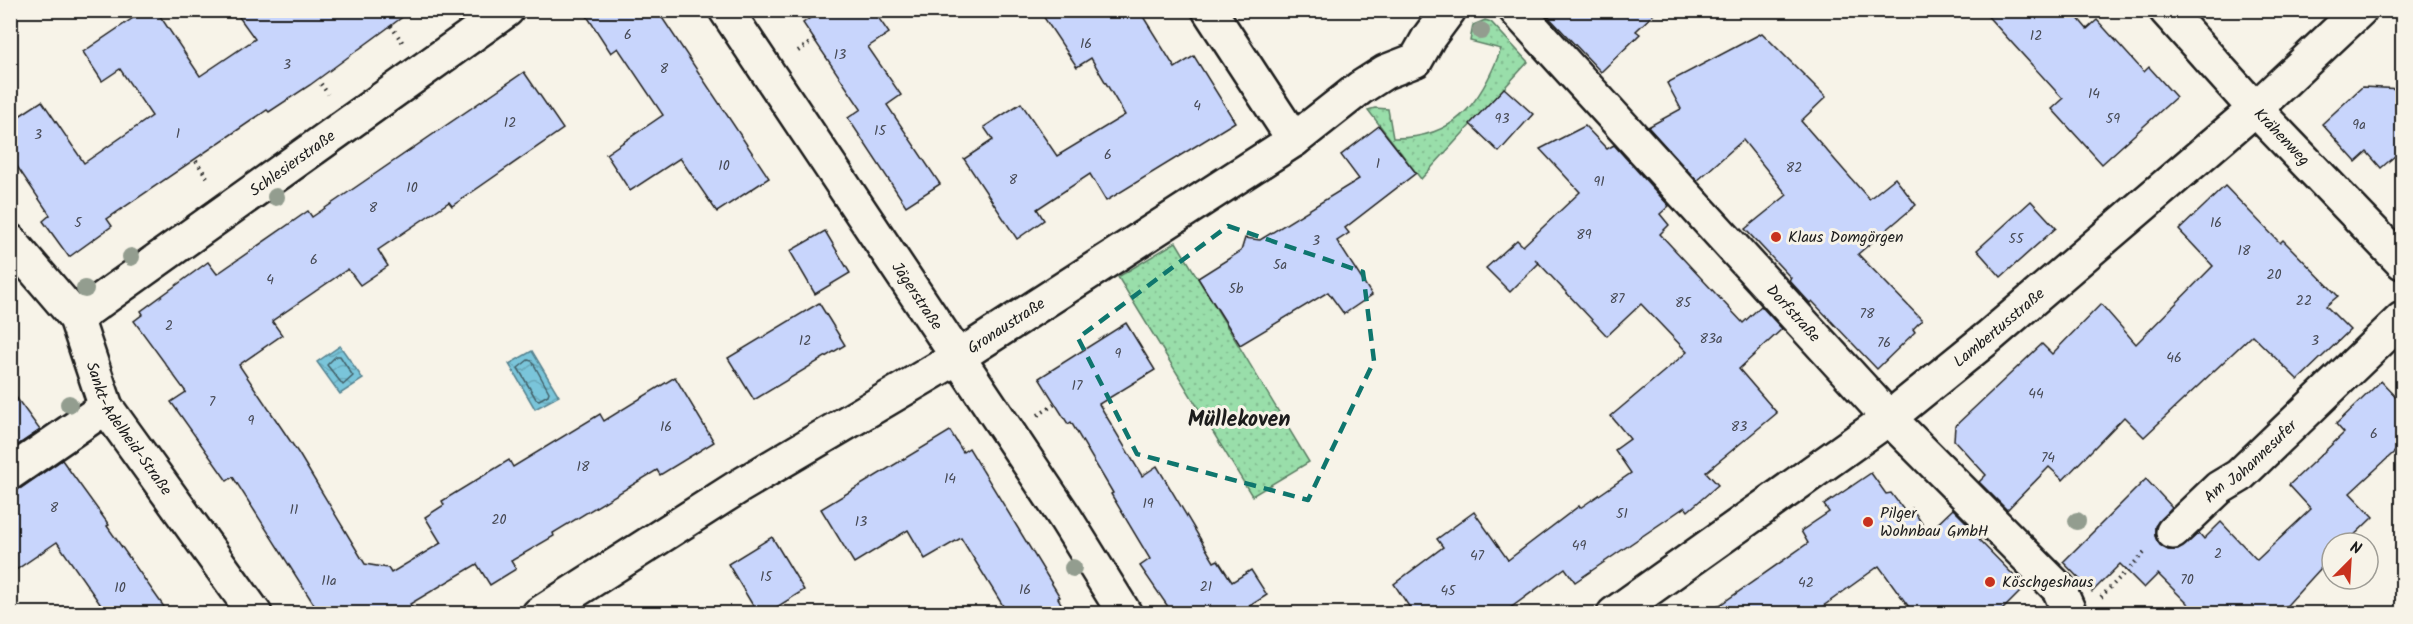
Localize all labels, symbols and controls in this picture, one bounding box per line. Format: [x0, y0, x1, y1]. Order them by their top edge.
house number: 6 [624, 24, 632, 46]
house number: 12 [2030, 25, 2042, 47]
house number: 16 [1080, 33, 1092, 55]
house number: 13 [834, 44, 846, 66]
house number: 3 [283, 54, 291, 76]
house number: 8 [660, 58, 669, 80]
house number: 14 [2088, 83, 2100, 105]
house number: 4 [1193, 95, 1201, 117]
street label: Krähenweg [2248, 102, 2316, 172]
house number: 93 [1495, 108, 1509, 130]
house number: 59 [2106, 108, 2120, 130]
house number: 12 [504, 112, 516, 134]
house number: 9a [2352, 114, 2366, 136]
house number: 15 [874, 120, 887, 142]
house number: 1 [176, 123, 180, 145]
house number: 3 [34, 124, 42, 146]
street label: Schlesierstraße [244, 124, 341, 203]
house number: 6 [1104, 144, 1112, 166]
house number: 1 [1376, 153, 1380, 175]
house number: 10 [718, 155, 730, 177]
house number: 82 [1786, 157, 1802, 179]
house number: 8 [1009, 169, 1018, 191]
house number: 91 [1593, 171, 1605, 193]
house number: 10 [406, 177, 418, 199]
house number: 8 [369, 197, 378, 219]
house number: 5 [74, 212, 83, 234]
house number: 16 [2210, 212, 2222, 234]
house number: 89 [1576, 224, 1592, 246]
place label: Klaus Domgörgen [1788, 225, 1904, 250]
house number: 55 [2008, 228, 2025, 250]
house number: 3 [1312, 230, 1320, 252]
marker: Klaus Domgörgen [1769, 230, 1783, 244]
house number: 18 [2238, 240, 2251, 262]
house number: 6 [310, 249, 318, 271]
house number: 5a [1273, 254, 1287, 276]
street label: Jägerstraße [885, 257, 949, 335]
house number: 20 [2266, 264, 2282, 286]
house number: 4 [266, 269, 274, 291]
house number: 5b [1229, 278, 1244, 300]
street label: Dorfstraße [1760, 279, 1827, 348]
street label: Lambertusstraße [1948, 282, 2050, 374]
house number: 87 [1610, 288, 1625, 310]
house number: 22 [2296, 290, 2312, 312]
street label: Gronaustraße [962, 291, 1050, 360]
house number: 85 [1675, 292, 1692, 314]
house number: 78 [1860, 303, 1875, 325]
house number: 2 [165, 315, 173, 337]
house number: 83a [1700, 328, 1723, 350]
house number: 12 [799, 330, 811, 352]
house number: 3 [2311, 330, 2319, 352]
house number: 76 [1877, 332, 1891, 354]
house number: 9 [1115, 343, 1122, 365]
house number: 46 [2166, 347, 2182, 369]
street label: Sankt-Adelheid-Straße [79, 358, 178, 501]
house number: 17 [1072, 375, 1083, 397]
house number: 44 [2028, 383, 2044, 405]
house number: 7 [209, 391, 216, 413]
district label: Müllekoven [1188, 403, 1290, 438]
house number: 9 [248, 410, 255, 432]
street label: Am Johannesufer [2198, 413, 2304, 509]
house number: 16 [660, 416, 672, 438]
house number: 83 [1731, 416, 1747, 438]
house number: 6 [2370, 423, 2378, 445]
house number: 74 [2041, 447, 2055, 469]
house number: 18 [577, 456, 590, 478]
house number: 14 [944, 468, 956, 490]
house number: 19 [1142, 493, 1154, 515]
house number: 8 [50, 497, 59, 519]
house number: 11 [290, 499, 298, 521]
place label: Pilger Wohnbau GmbH [1880, 501, 1989, 544]
house number: 51 [1616, 503, 1628, 525]
house number: 20 [491, 509, 507, 531]
house number: 13 [855, 511, 867, 533]
marker: Pilger Wohnbau GmbH [1861, 515, 1875, 529]
north arrow [2320, 531, 2380, 591]
house number: 49 [1572, 535, 1586, 557]
text: N [2346, 535, 2365, 562]
house number: 2 [2214, 543, 2222, 565]
house number: 47 [1470, 545, 1485, 567]
house number: 15 [760, 566, 773, 588]
house number: 70 [2180, 569, 2194, 591]
house number: 11a [321, 570, 337, 592]
place label: Köschgeshaus [2002, 570, 2094, 595]
house number: 42 [1798, 572, 1814, 594]
marker: Köschgeshaus [1983, 575, 1997, 589]
house number: 21 [1200, 576, 1212, 598]
house number: 10 [114, 577, 126, 599]
house number: 16 [1019, 579, 1031, 601]
house number: 45 [1440, 580, 1457, 602]

